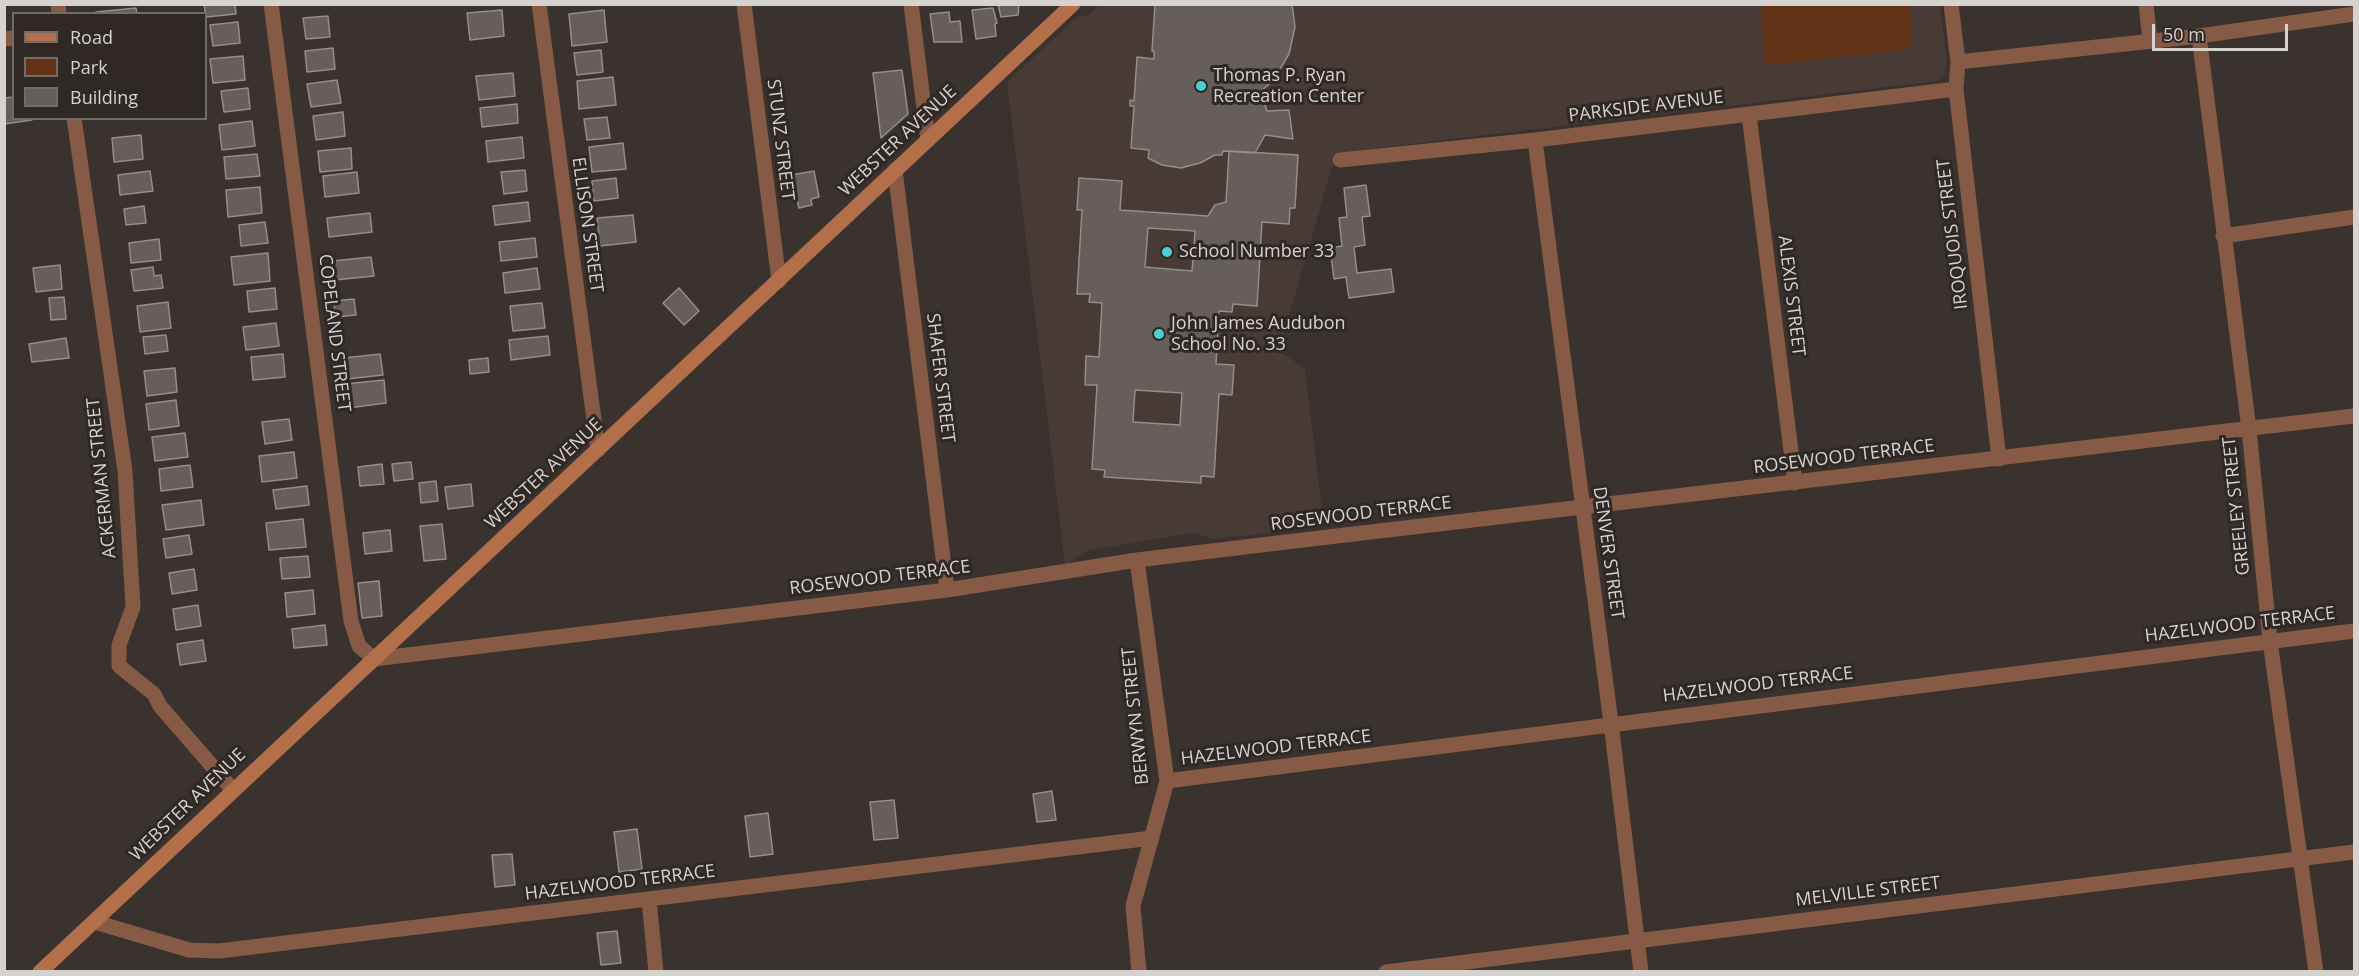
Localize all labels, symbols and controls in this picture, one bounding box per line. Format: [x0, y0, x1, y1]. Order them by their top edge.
legend [12, 12, 207, 120]
scale bar [2155, 12, 2292, 50]
text: 50 m [2163, 22, 2205, 46]
text: Road [70, 25, 113, 49]
text: Park [70, 55, 108, 79]
place label: Thomas P. Ryan Recreation Center [1213, 65, 1364, 107]
street label: STUNZ STREET [762, 78, 798, 202]
marker: Thomas P. Ryan Recreation Center [1194, 79, 1208, 93]
street label: WEBSTER AVENUE [835, 81, 961, 201]
text: Building [70, 85, 138, 109]
street label: PARKSIDE AVENUE [1567, 87, 1725, 127]
street label: ELLISON STREET [567, 156, 607, 294]
street label: IROQUOIS STREET [1933, 157, 1973, 311]
street label: ALEXIS STREET [1773, 234, 1809, 358]
place label: School Number 33 [1179, 241, 1334, 263]
marker: School Number 33 [1160, 245, 1174, 259]
street label: COPELAND STREET [314, 253, 354, 413]
street label: SHAFER STREET [921, 312, 959, 444]
place label: John James Audubon School No. 33 [1171, 313, 1346, 356]
marker: John James Audubon School No. 33 [1152, 327, 1166, 341]
street label: ACKERMAN STREET [83, 397, 121, 559]
street label: WEBSTER AVENUE [481, 414, 607, 534]
street label: ROSEWOOD TERRACE [1752, 435, 1936, 479]
street label: GREELEY STREET [2219, 436, 2255, 576]
street label: DENVER STREET [1588, 485, 1628, 621]
street label: ROSEWOOD TERRACE [1269, 492, 1453, 536]
street label: ROSEWOOD TERRACE [788, 556, 972, 600]
street label: HAZELWOOD TERRACE [2144, 603, 2336, 647]
street label: BERWYN STREET [1118, 646, 1154, 786]
street label: HAZELWOOD TERRACE [1662, 663, 1854, 707]
street label: HAZELWOOD TERRACE [1180, 726, 1372, 770]
street label: WEBSTER AVENUE [126, 744, 250, 866]
street label: HAZELWOOD TERRACE [524, 861, 716, 905]
street label: MELVILLE STREET [1794, 872, 1942, 912]

